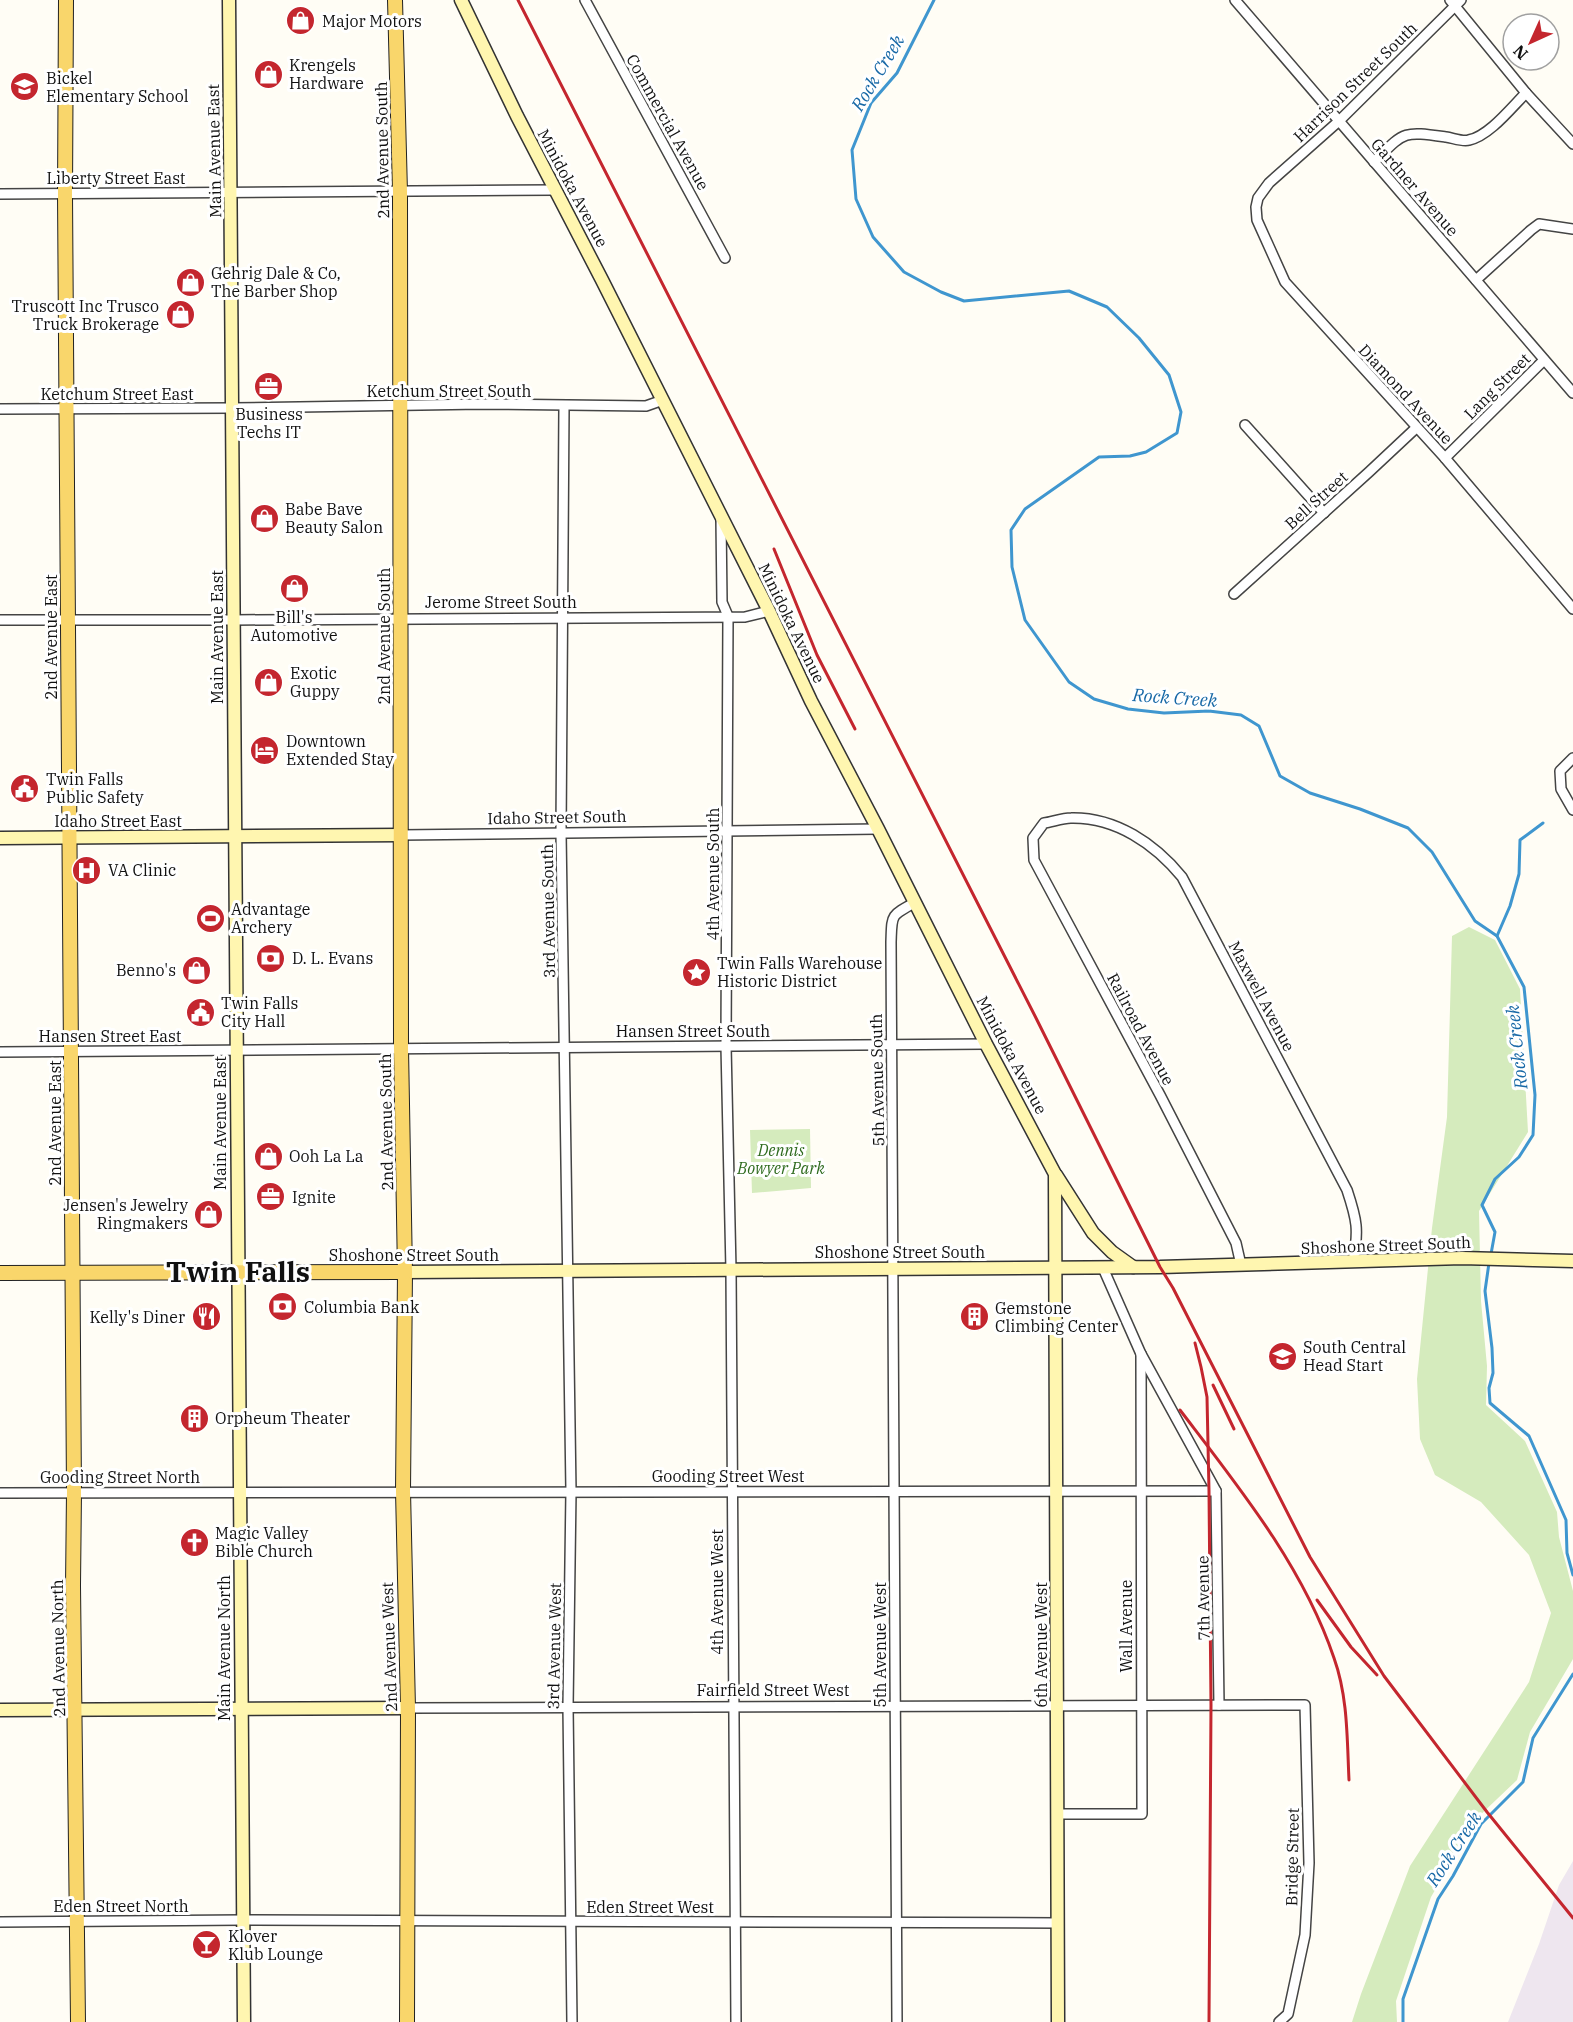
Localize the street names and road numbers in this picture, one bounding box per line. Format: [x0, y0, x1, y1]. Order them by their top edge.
street label: Harrison Street South [1289, 18, 1421, 146]
street label: Commercial Avenue [622, 51, 714, 193]
street label: 2nd Avenue South [371, 81, 393, 219]
street label: Main Avenue East [203, 84, 225, 218]
street label: Minidoka Avenue [533, 125, 613, 251]
street label: Gardner Avenue [1367, 134, 1463, 240]
street label: Liberty Street East [47, 168, 186, 188]
street label: Diamond Avenue [1355, 340, 1457, 448]
street label: Lang Street [1460, 348, 1535, 423]
street label: Ketchum Street South [367, 381, 531, 401]
street label: Ketchum Street East [40, 384, 194, 404]
street label: Bell Street [1280, 466, 1352, 533]
street label: Minidoka Avenue [754, 560, 830, 686]
street label: 2nd Avenue South [374, 567, 394, 705]
street label: Main Avenue East [207, 570, 227, 704]
street label: 2nd Avenue East [41, 574, 61, 700]
street label: Jerome Street South [425, 592, 577, 612]
street label: Idaho Street South [487, 806, 627, 828]
street label: 4th Avenue South [703, 808, 723, 940]
street label: Idaho Street East [54, 811, 182, 831]
street label: 3rd Avenue South [537, 844, 559, 978]
street label: Maxwell Avenue [1225, 937, 1299, 1055]
street label: Railroad Avenue [1103, 970, 1179, 1088]
street label: Minidoka Avenue [972, 992, 1052, 1118]
street label: 5th Avenue South [866, 1013, 888, 1147]
street label: Hansen Street South [616, 1021, 770, 1041]
street label: Hansen Street East [39, 1026, 182, 1046]
street label: 2nd Avenue South [375, 1053, 397, 1191]
street label: Main Avenue East [210, 1056, 230, 1190]
street label: 2nd Avenue East [45, 1060, 65, 1186]
street label: Shoshone Street South [1301, 1232, 1471, 1258]
street label: Shoshone Street South [815, 1242, 985, 1262]
street label: Shoshone Street South [329, 1245, 499, 1265]
street label: Gooding Street West [652, 1466, 805, 1486]
street label: Gooding Street North [40, 1467, 200, 1487]
street label: 4th Avenue West [707, 1529, 727, 1655]
street label: 7th Avenue [1192, 1555, 1214, 1641]
street label: Main Avenue North [214, 1575, 234, 1721]
street label: 2nd Avenue North [47, 1579, 69, 1717]
street label: Wall Avenue [1116, 1580, 1136, 1672]
street label: 2nd Avenue West [377, 1581, 401, 1712]
street label: 3rd Avenue West [543, 1582, 565, 1710]
street label: 5th Avenue West [870, 1582, 890, 1708]
street label: 6th Avenue West [1031, 1582, 1051, 1708]
street label: Fairfield Street West [697, 1680, 850, 1700]
street label: Bridge Street [1281, 1807, 1303, 1906]
street label: Eden Street North [53, 1896, 189, 1916]
street label: Eden Street West [586, 1897, 714, 1917]

